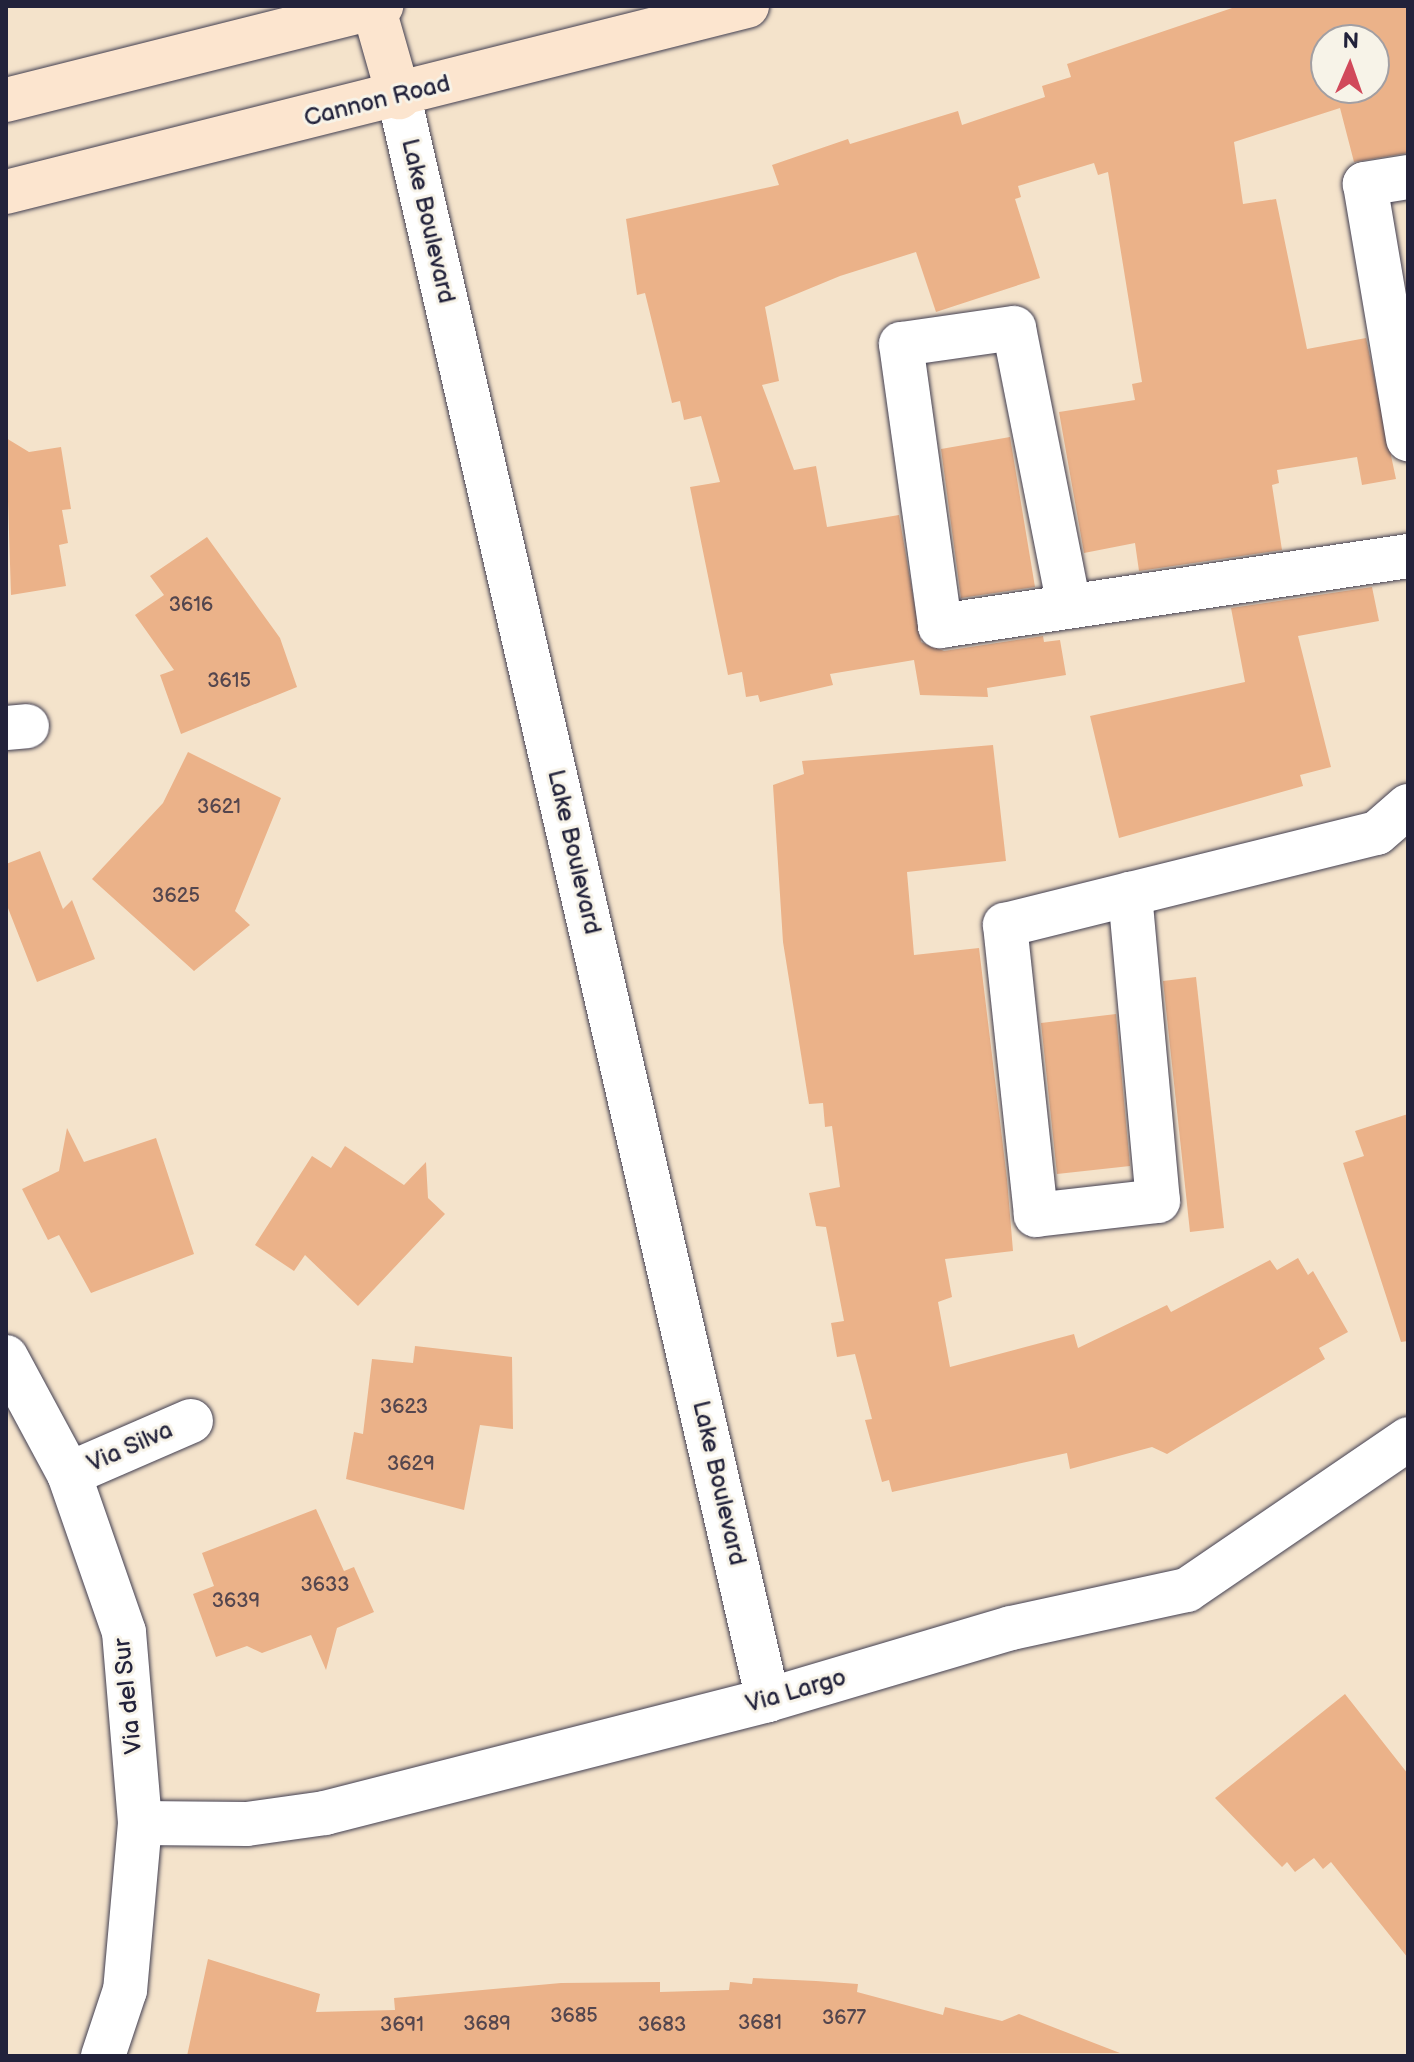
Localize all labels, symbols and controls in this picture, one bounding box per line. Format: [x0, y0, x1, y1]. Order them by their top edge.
north arrow [1310, 24, 1390, 104]
text: N [1342, 28, 1360, 55]
street label: Cannon Road [301, 69, 453, 133]
street label: Lake Boulevard [395, 136, 461, 306]
house number: 3616 [169, 593, 213, 617]
house number: 3615 [207, 669, 251, 693]
street label: Lake Boulevard [541, 767, 607, 937]
house number: 3621 [197, 795, 241, 819]
house number: 3625 [152, 884, 200, 908]
house number: 3623 [380, 1395, 428, 1419]
street label: Lake Boulevard [686, 1398, 752, 1568]
street label: Via Silva [83, 1415, 177, 1479]
house number: 3629 [387, 1452, 435, 1476]
house number: 3633 [300, 1573, 350, 1597]
house number: 3639 [212, 1589, 260, 1613]
street label: Via del Sur [108, 1636, 148, 1756]
street label: Via Largo [743, 1663, 849, 1719]
house number: 3685 [550, 2004, 598, 2028]
house number: 3677 [822, 2006, 866, 2030]
house number: 3681 [738, 2011, 782, 2035]
house number: 3689 [463, 2012, 511, 2036]
house number: 3691 [380, 2013, 424, 2037]
house number: 3683 [638, 2013, 686, 2037]

